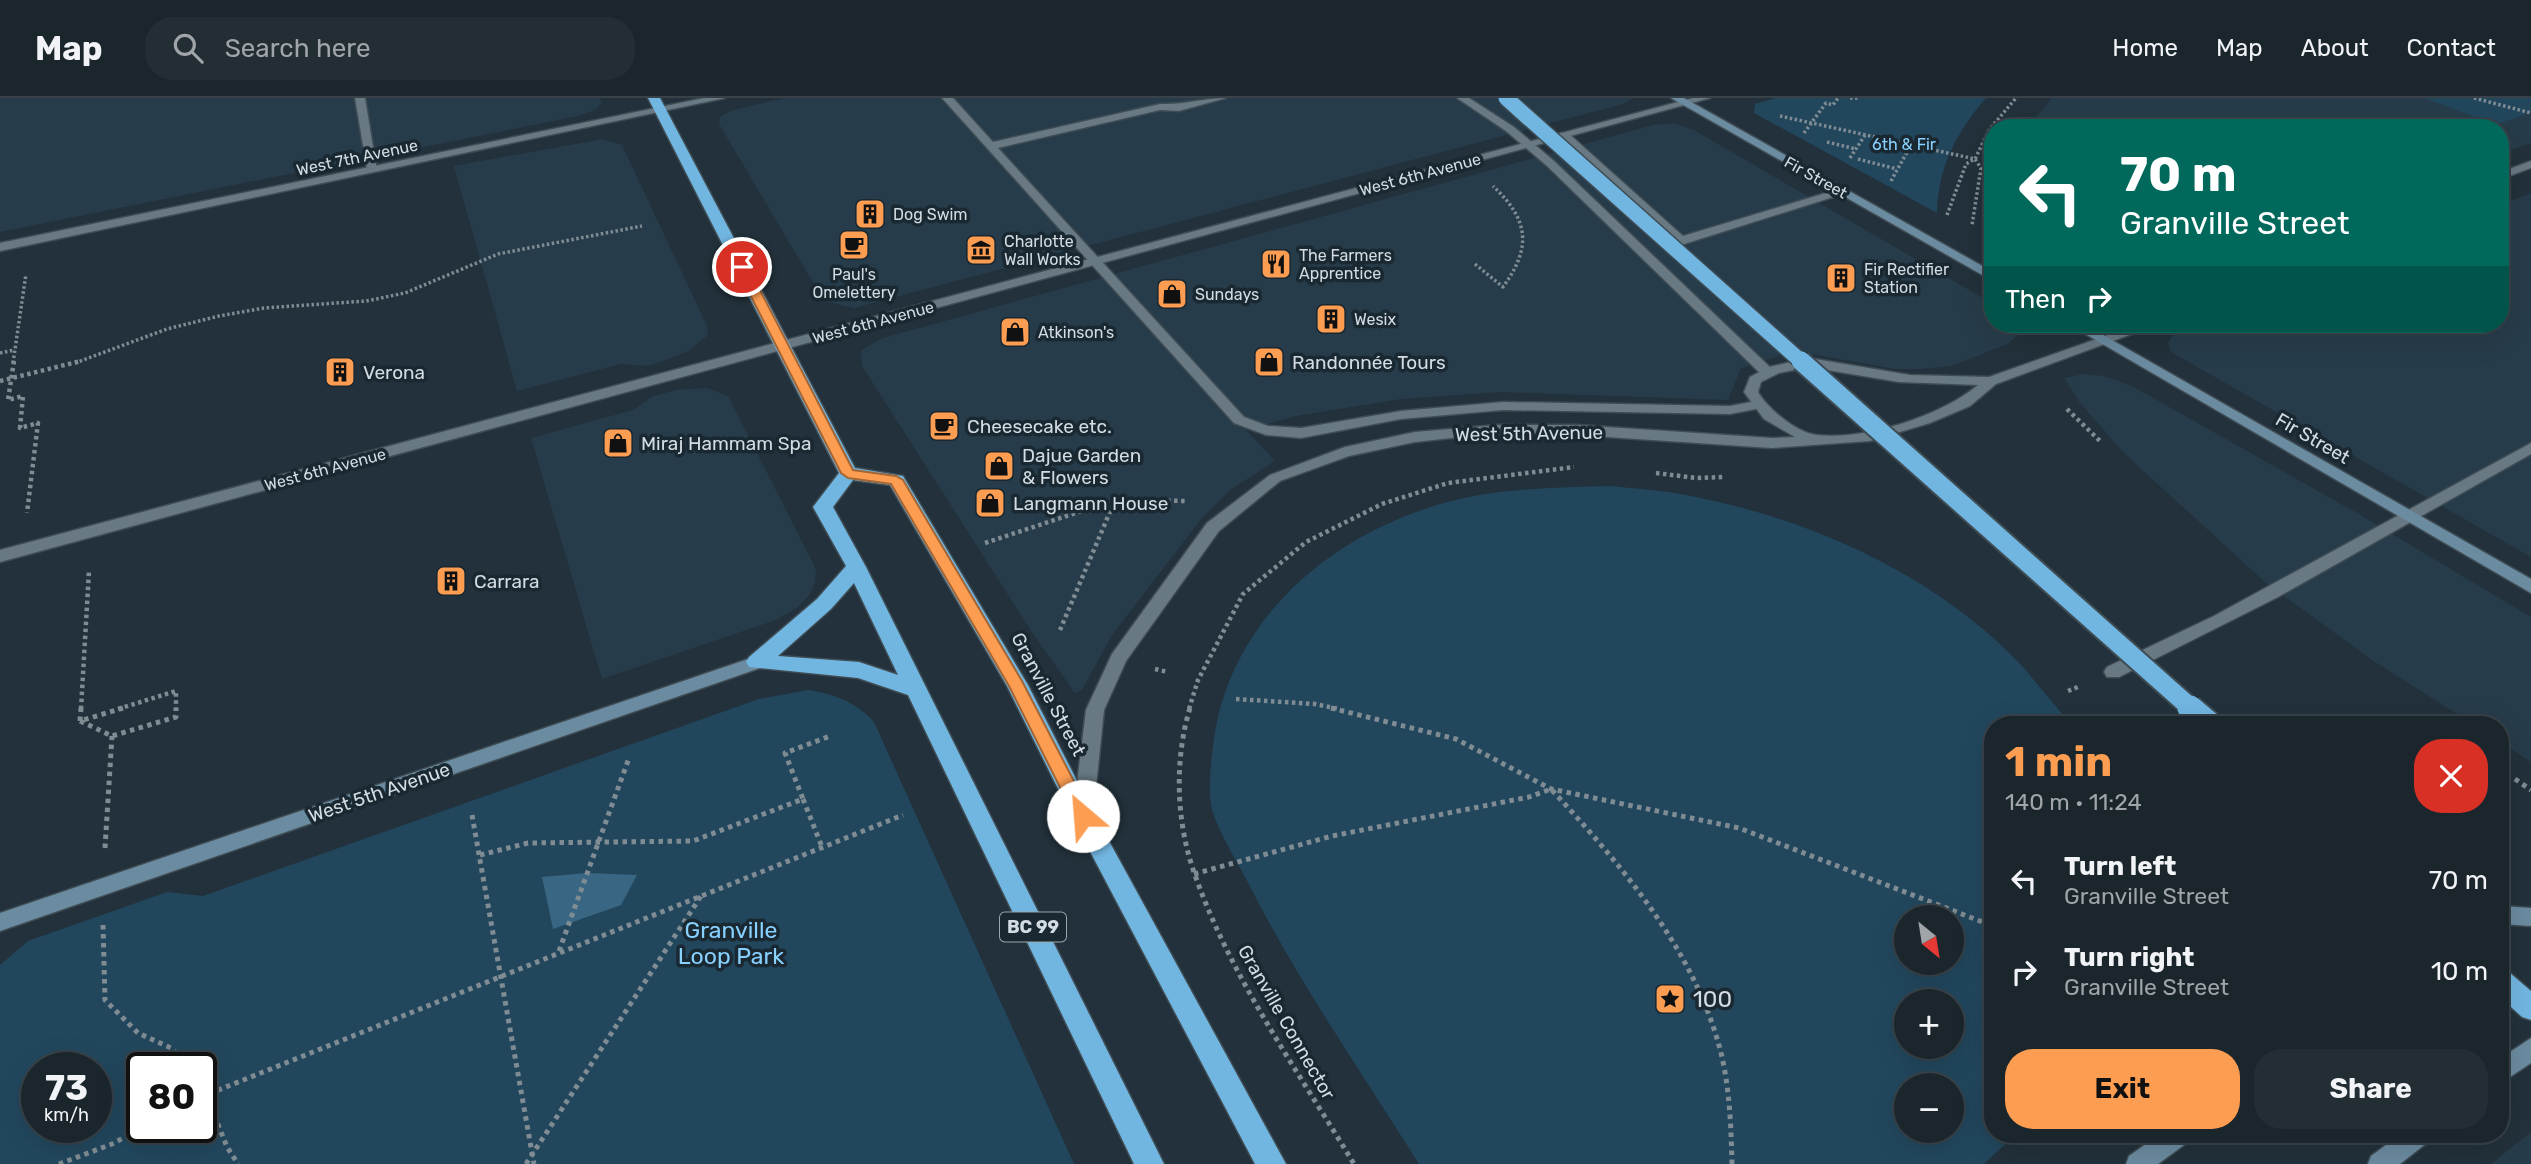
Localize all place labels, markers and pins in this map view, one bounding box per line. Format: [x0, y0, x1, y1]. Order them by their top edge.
building icon: Dog Swim [853, 197, 887, 231]
place label: Dog Swim [893, 205, 968, 224]
cafe icon: Paul's Omelettery [837, 228, 871, 262]
place label: Charlotte Wall Works [1004, 232, 1081, 269]
museum icon: Charlotte Wall Works [964, 233, 998, 267]
pin [712, 237, 772, 297]
place label: The Farmers Apprentice [1299, 246, 1392, 283]
restaurant icon: The Farmers Apprentice [1259, 247, 1293, 281]
place label: Fir Rectifier Station [1864, 260, 1949, 297]
building icon: Fir Rectifier Station [1824, 261, 1858, 295]
place label: Paul's Omelettery [812, 265, 896, 302]
shop icon: Sundays [1155, 277, 1189, 311]
place label: Sundays [1195, 285, 1259, 304]
building icon: Wesix [1314, 302, 1348, 336]
place label: Wesix [1354, 310, 1396, 329]
shop icon: Atkinson's [998, 315, 1032, 349]
place label: Atkinson's [1038, 323, 1114, 342]
shop icon: Randonnée Tours [1252, 345, 1286, 379]
place label: Randonnée Tours [1292, 351, 1446, 374]
building icon: Verona [323, 355, 357, 389]
place label: Verona [363, 361, 425, 384]
cafe icon: Cheesecake etc. [927, 409, 961, 443]
place label: Cheesecake etc. [967, 415, 1112, 438]
shop icon: Miraj Hammam Spa [601, 426, 635, 460]
place label: Miraj Hammam Spa [641, 432, 811, 455]
place label: Dajue Garden & Flowers [1022, 444, 1141, 489]
shop icon: Dajue Garden & Flowers [982, 449, 1016, 483]
shop icon: Langmann House [973, 486, 1007, 520]
place label: Langmann House [1013, 492, 1168, 515]
building icon: Carrara [434, 564, 468, 598]
place label: Carrara [474, 570, 539, 593]
place icon: 100 [1653, 982, 1687, 1016]
place label: 100 [1693, 985, 1732, 1013]

